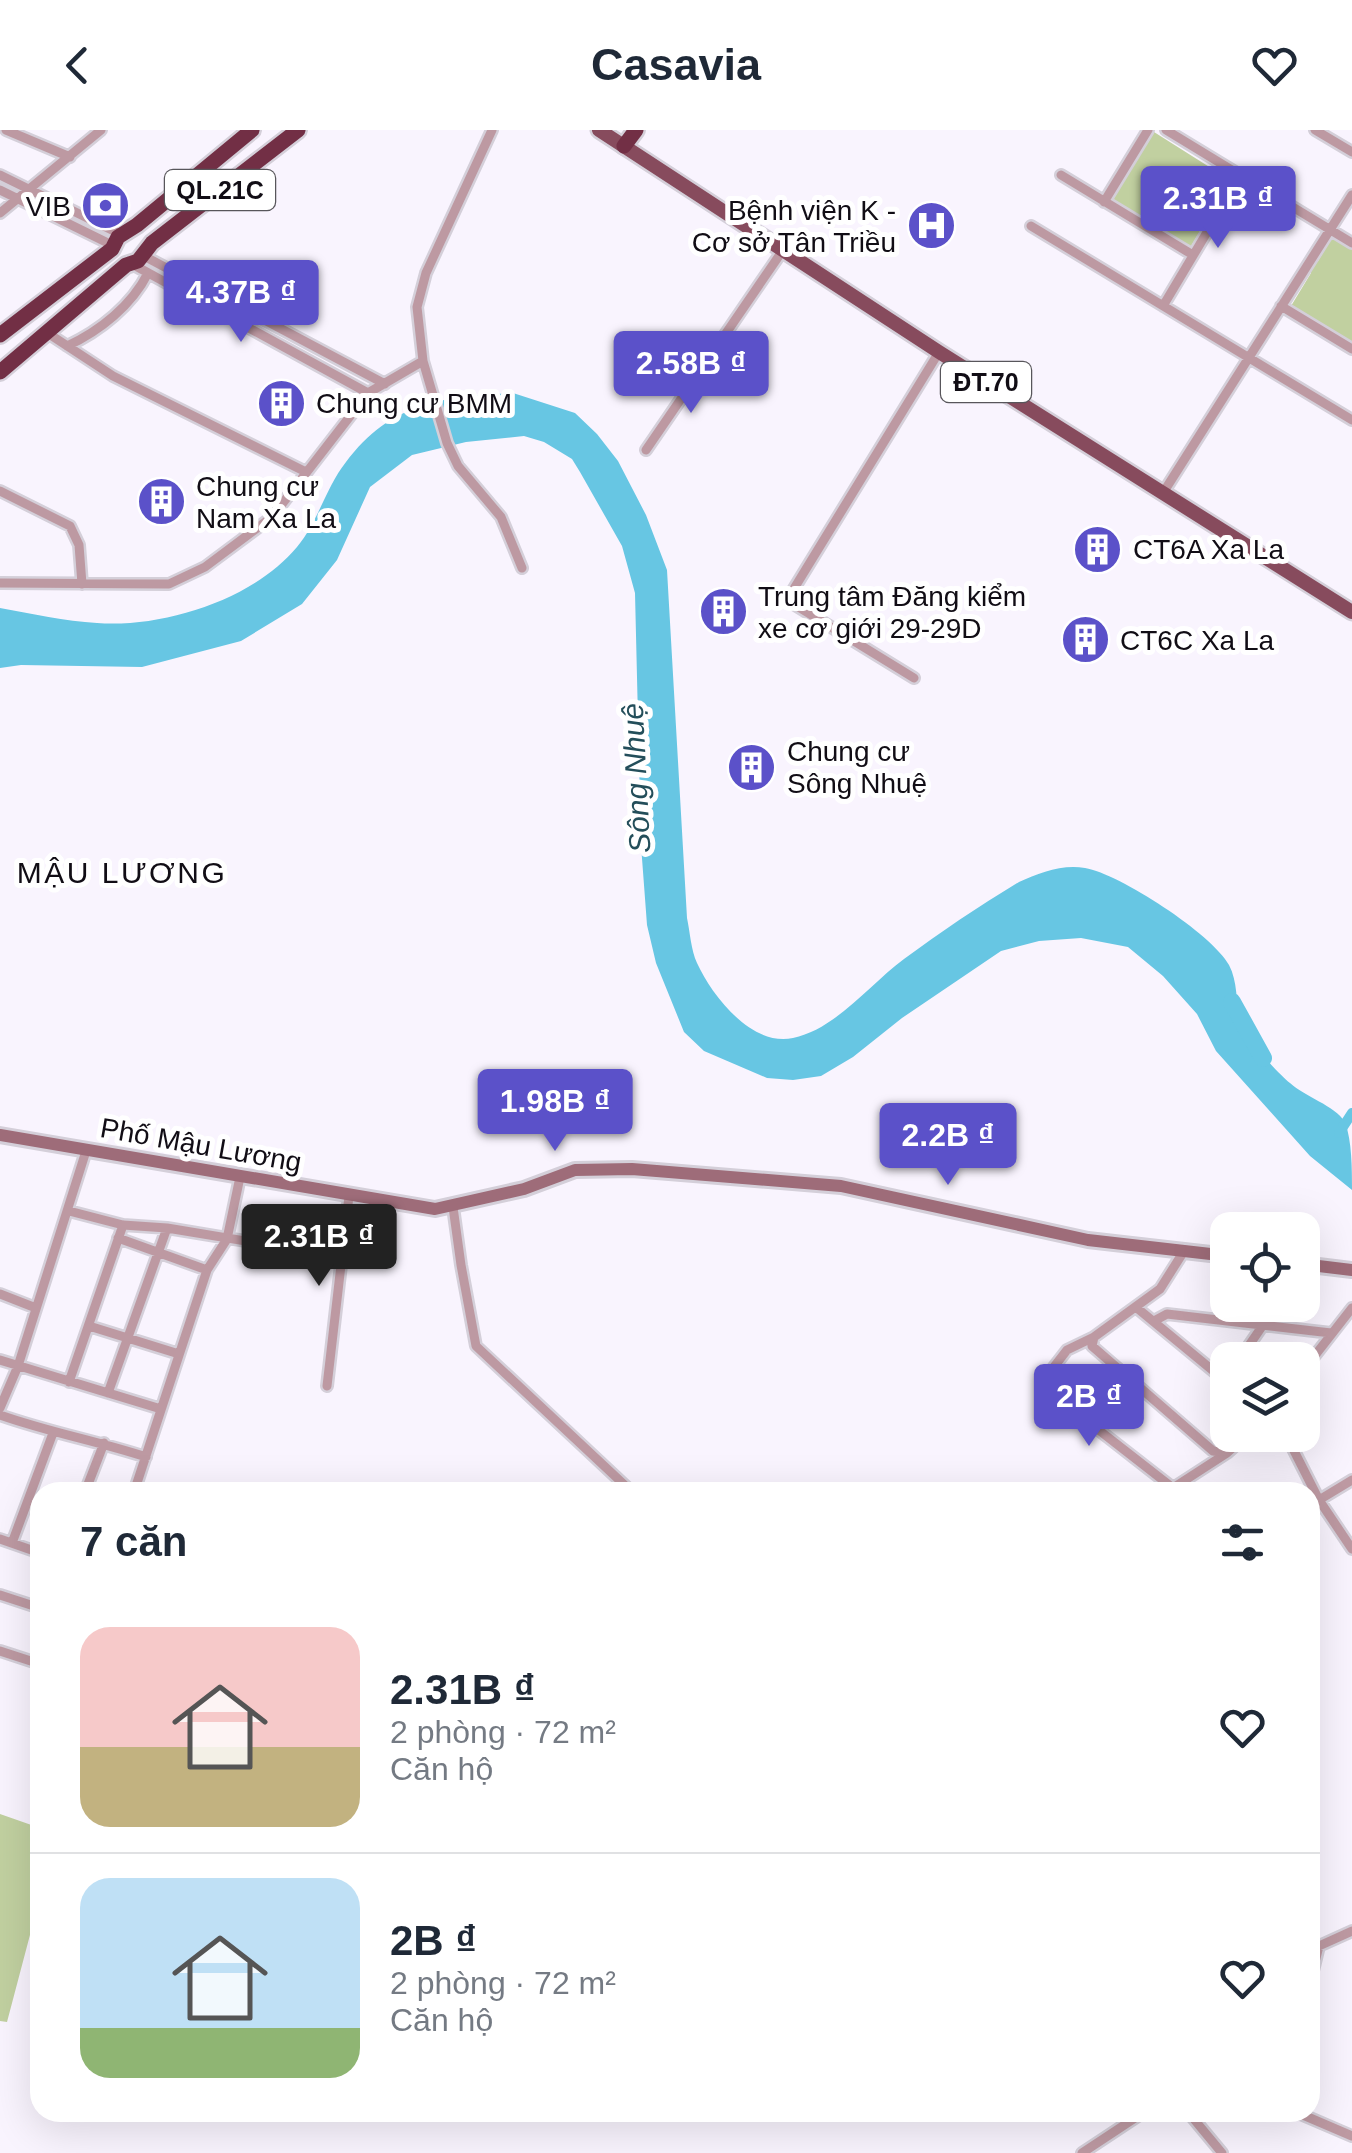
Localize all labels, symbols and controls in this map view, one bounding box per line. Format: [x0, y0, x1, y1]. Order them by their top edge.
icon: back [50, 38, 105, 93]
icon: heart [1247, 38, 1302, 93]
text: Casavia [591, 39, 761, 90]
pin: 2.31B ₫ [1126, 166, 1310, 251]
road number: QL.21C [165, 170, 275, 210]
bank icon: VIB [80, 180, 132, 232]
text: 2.31B ₫ [1163, 180, 1273, 216]
place label: VIB [26, 191, 71, 222]
place label: Bệnh viện K - Cơ sở Tân Triều [692, 195, 896, 258]
hospital icon: Bệnh viện K - Cơ sở Tân Triều [905, 200, 957, 252]
pin: 4.37B ₫ [149, 260, 333, 345]
text: 4.37B ₫ [186, 274, 296, 310]
pin: 2.58B ₫ [599, 331, 783, 416]
text: 2.58B ₫ [636, 345, 746, 381]
road number: ĐT.70 [941, 362, 1031, 402]
building icon: Chung cư BMM [255, 377, 307, 429]
place label: Chung cư BMM [316, 388, 512, 419]
place label: Chung cư Nam Xa La [196, 471, 336, 534]
building icon: Chung cư Nam Xa La [135, 476, 187, 528]
building icon: CT6A Xa La [1072, 523, 1124, 575]
place label: CT6A Xa La [1133, 534, 1284, 565]
place label: Trung tâm Đăng kiểm xe cơ giới 29-29D [758, 581, 1026, 644]
building icon: Trung tâm Đăng kiểm xe cơ giới 29-29D [697, 586, 749, 638]
building icon: CT6C Xa La [1059, 614, 1111, 666]
place label: CT6C Xa La [1120, 625, 1274, 656]
water label: Sông Nhuệ [616, 702, 656, 854]
place label: Chung cư Sông Nhuệ [787, 736, 927, 799]
building icon: Chung cư Sông Nhuệ [726, 741, 778, 793]
district label: MẬU LƯƠNG [17, 856, 227, 889]
pin: 1.98B ₫ [463, 1069, 647, 1154]
text: 1.98B ₫ [500, 1083, 610, 1119]
pin: 2.2B ₫ [867, 1103, 1029, 1188]
street label: Phố Mậu Lương [98, 1112, 304, 1178]
text: 2.2B ₫ [902, 1117, 994, 1153]
pin: 2.31B ₫ [227, 1204, 411, 1289]
map controls [1210, 1212, 1320, 1452]
button: locate [1210, 1212, 1320, 1322]
text: 2.31B ₫ [264, 1218, 374, 1254]
button: layers [1210, 1342, 1320, 1452]
pin: 2B ₫ [1030, 1364, 1148, 1449]
text: 2B ₫ [1056, 1378, 1122, 1414]
icon: filters [1215, 1515, 1270, 1570]
text: 7 căn [80, 1518, 187, 1565]
text: 2.31B ₫ [390, 1666, 535, 1713]
icon: home [160, 1667, 280, 1787]
icon: heart [1215, 1700, 1270, 1755]
text: 2 phòng · 72 m² [390, 1714, 616, 1750]
text: Căn hộ [390, 1751, 493, 1787]
text: 2B ₫ [390, 1917, 477, 1964]
icon: home [160, 1918, 280, 2038]
icon: heart [1215, 1951, 1270, 2006]
text: 2 phòng · 72 m² [390, 1965, 616, 2001]
text: Căn hộ [390, 2002, 493, 2038]

